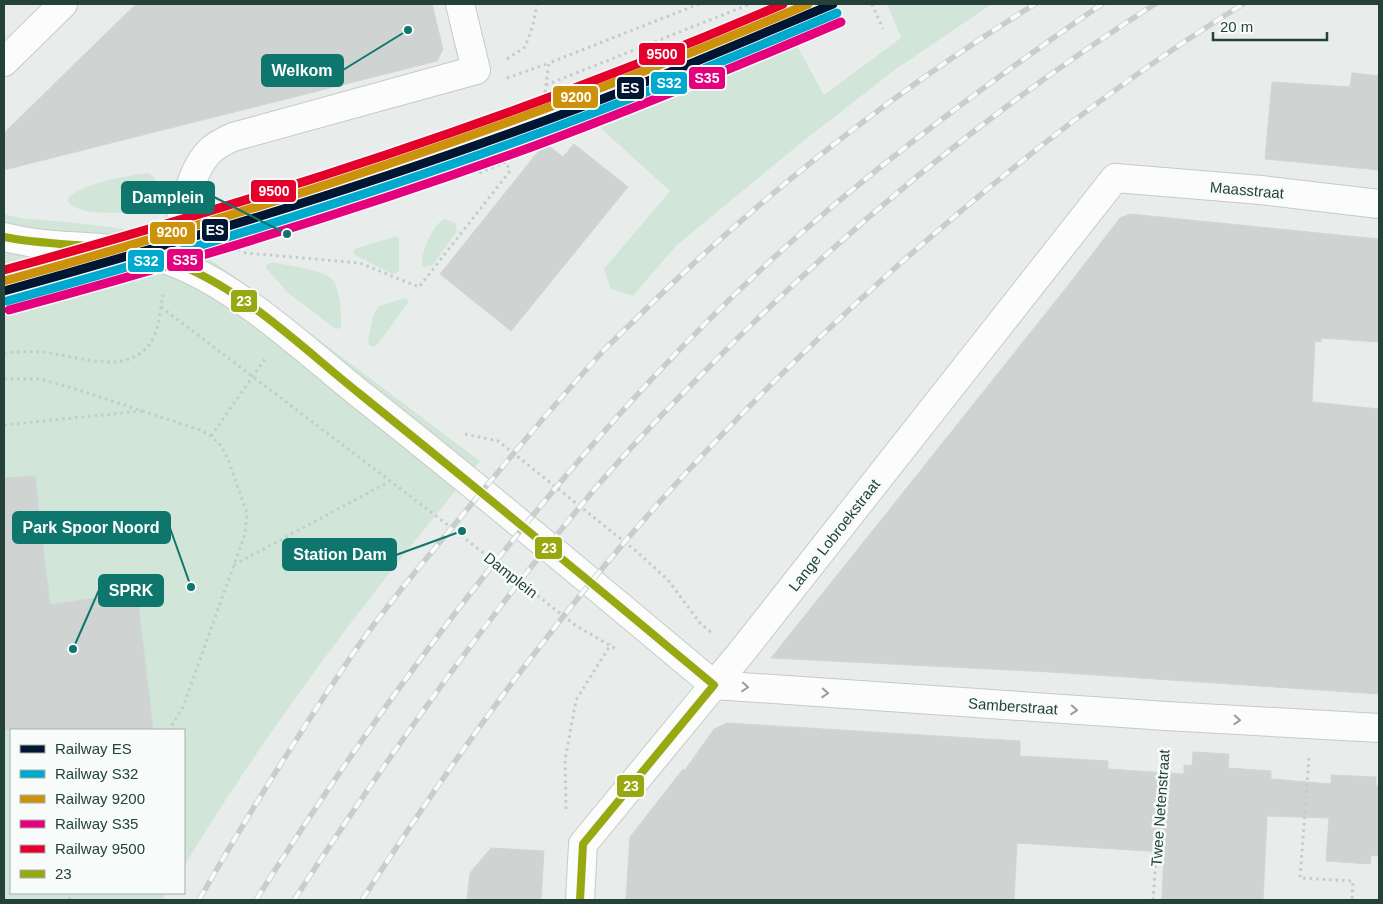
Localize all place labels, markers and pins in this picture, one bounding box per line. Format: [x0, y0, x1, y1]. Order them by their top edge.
callout: Welkom [262, 55, 343, 86]
callout: Damplein [122, 182, 214, 213]
callout: Park Spoor Noord [13, 512, 170, 543]
callout: Station Dam [283, 539, 396, 570]
callout: SPRK [99, 575, 163, 606]

